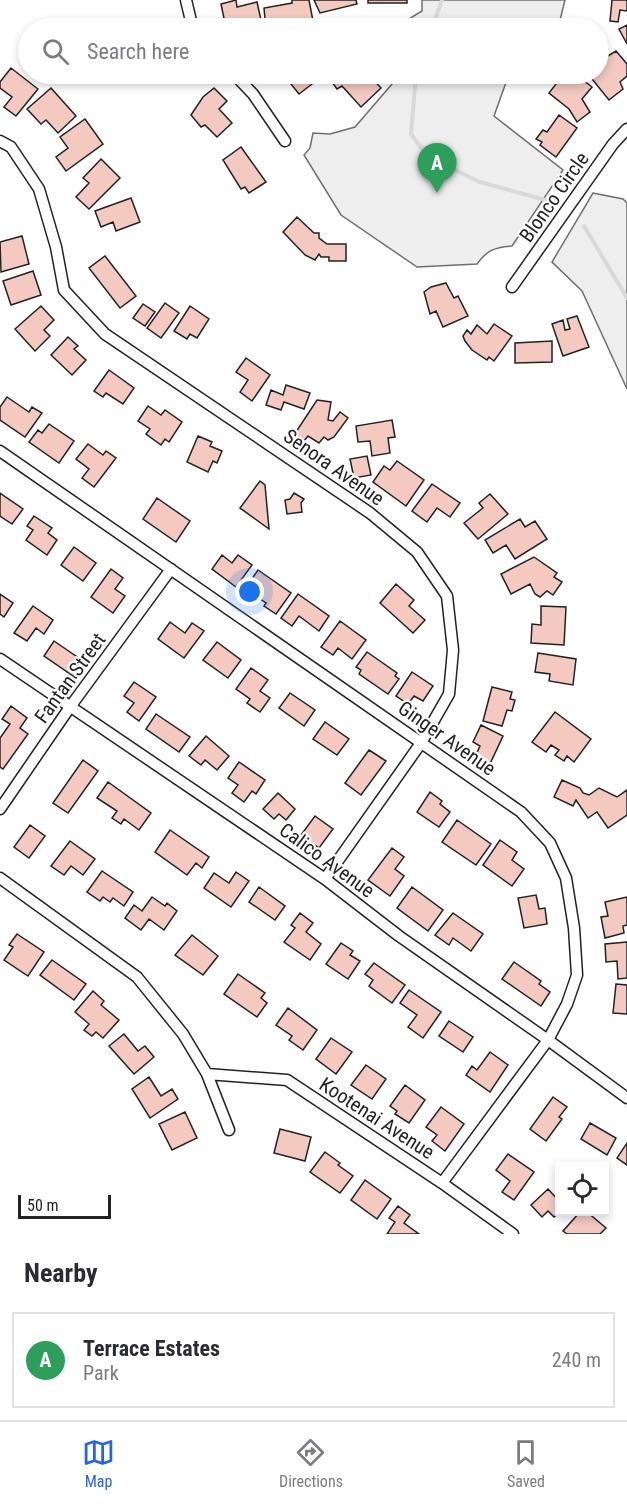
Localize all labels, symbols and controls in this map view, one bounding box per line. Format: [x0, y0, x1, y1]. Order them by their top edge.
search box [18, 18, 609, 84]
icon: search [39, 35, 72, 68]
text: Search here [87, 39, 189, 64]
pin: A [418, 144, 456, 193]
street label: Blonco Circle [514, 147, 594, 247]
street label: Senora Avenue [279, 424, 389, 510]
your location [235, 577, 264, 606]
street label: Fantan Street [29, 628, 111, 728]
street label: Ginger Avenue [394, 696, 500, 780]
street label: Calico Avenue [275, 818, 379, 902]
street label: Kootenai Avenue [315, 1072, 439, 1164]
map controls [555, 1162, 609, 1216]
button: locate [555, 1162, 609, 1216]
scale bar [18, 1192, 111, 1220]
text: 50 m [27, 1196, 59, 1215]
text: Nearby [24, 1258, 98, 1288]
text: Terrace Estates [83, 1336, 220, 1361]
text: A [40, 1348, 51, 1372]
text: 240 m [552, 1348, 601, 1372]
text: Park [83, 1361, 119, 1385]
tab: Map [82, 1436, 115, 1491]
tab: Directions [279, 1436, 343, 1491]
tab: Saved [507, 1436, 545, 1491]

